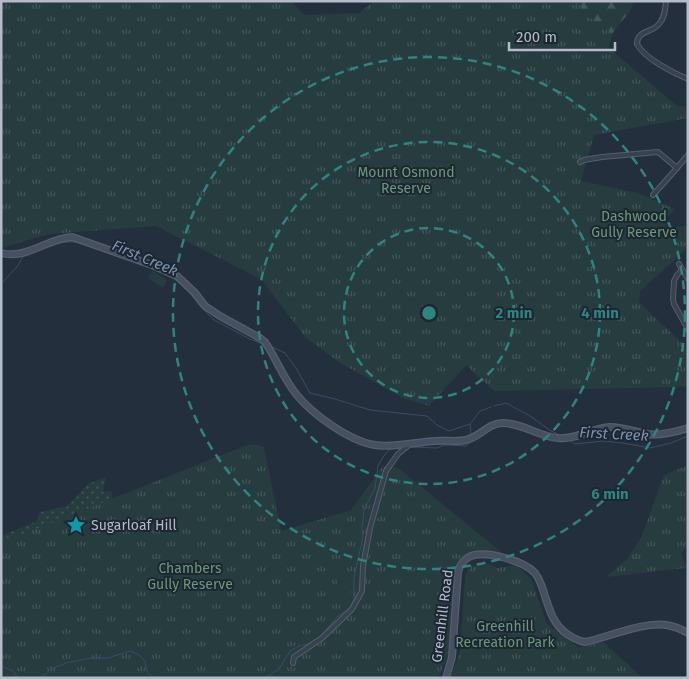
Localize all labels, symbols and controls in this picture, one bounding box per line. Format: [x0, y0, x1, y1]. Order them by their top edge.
scale bar [509, 20, 615, 52]
text: 200 m [516, 28, 557, 46]
park label: Mount Osmond Reserve [357, 164, 455, 197]
park label: Dashwood Gully Reserve [591, 208, 677, 241]
water label: First Creek [109, 236, 181, 280]
centre of rings [420, 304, 438, 322]
text: 2 min [496, 304, 532, 322]
text: 4 min [581, 304, 619, 322]
water label: First Creek [579, 423, 649, 445]
text: 6 min [591, 485, 629, 503]
place icon: Sugarloaf Hill [65, 514, 87, 536]
place label: Sugarloaf Hill [91, 517, 177, 534]
park label: Chambers Gully Reserve [147, 560, 233, 593]
street label: Greenhill Road [428, 569, 457, 664]
park label: Greenhill Recreation Park [455, 618, 555, 651]

